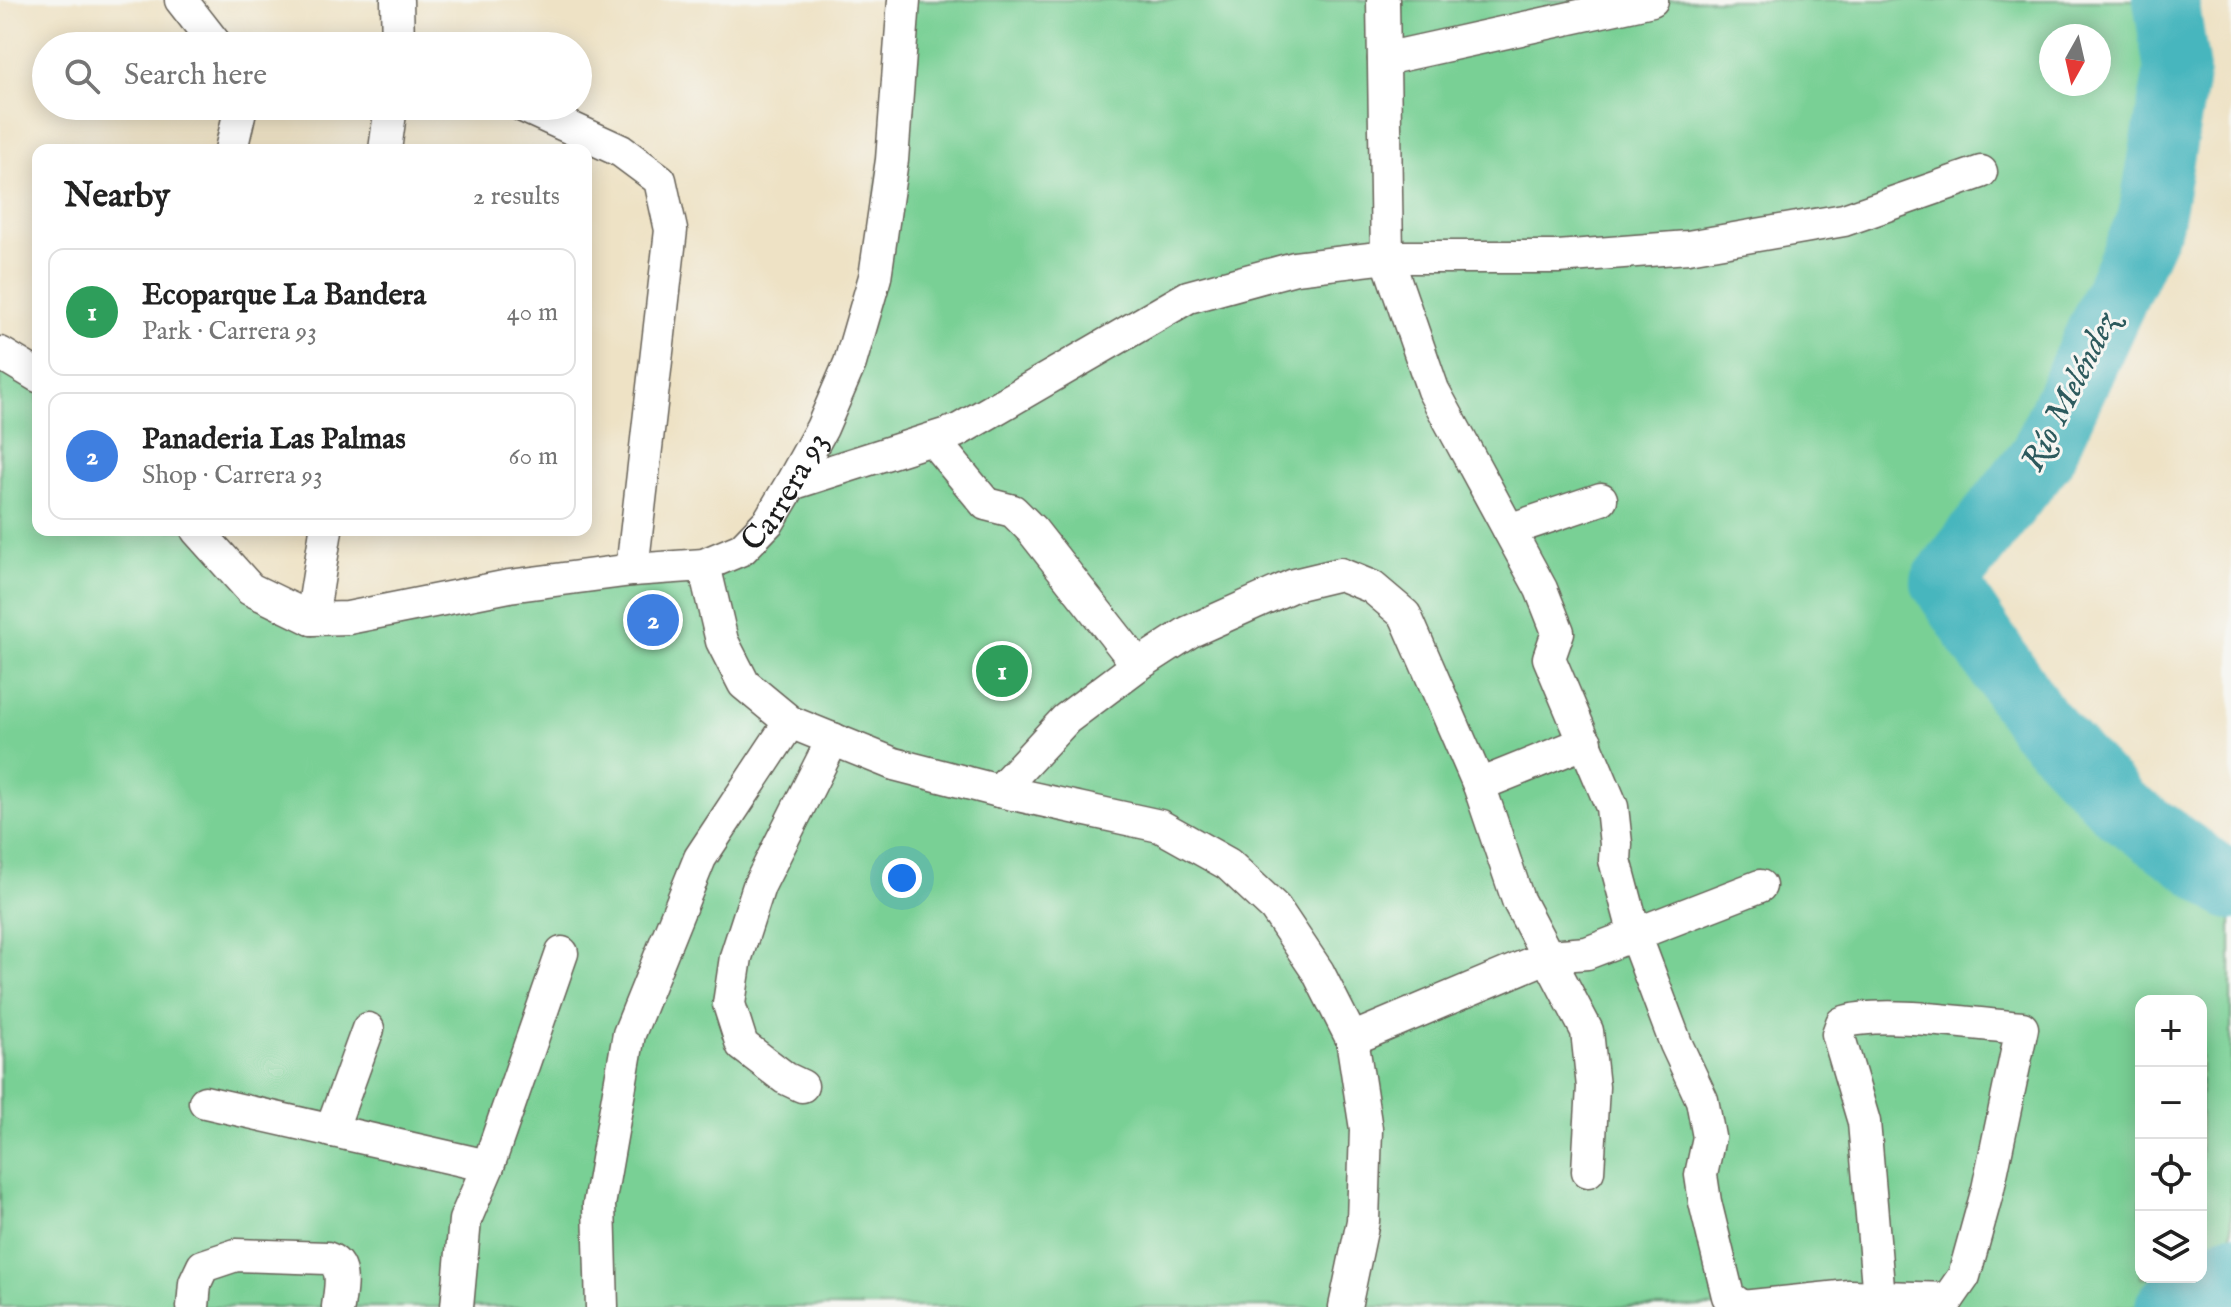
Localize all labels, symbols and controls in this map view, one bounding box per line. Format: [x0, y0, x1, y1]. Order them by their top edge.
north arrow [2039, 24, 2111, 96]
search box [32, 32, 592, 120]
icon: search [60, 54, 104, 98]
text: Search here [124, 57, 267, 95]
text: Nearby [64, 175, 170, 218]
text: 2 results [473, 180, 560, 213]
text: Ecoparque La Bandera [142, 277, 426, 315]
text: 1 [87, 296, 97, 329]
text: 40 m [507, 296, 558, 329]
water label: Río Meléndez [2012, 303, 2130, 479]
text: Park · Carrera 93 [142, 315, 317, 348]
text: Panaderia Las Palmas [142, 421, 406, 459]
street label: Carrera 93 [733, 425, 839, 561]
text: 2 [86, 440, 98, 473]
text: 60 m [509, 440, 558, 473]
text: Shop · Carrera 93 [142, 459, 323, 492]
pin: 2 [627, 590, 679, 650]
pin: 1 [976, 641, 1028, 701]
your location [882, 858, 922, 898]
map controls [2135, 995, 2207, 1283]
button: + [2135, 995, 2207, 1067]
button: − [2135, 1067, 2207, 1139]
button: locate [2135, 1139, 2207, 1211]
button: layers [2135, 1211, 2207, 1283]

